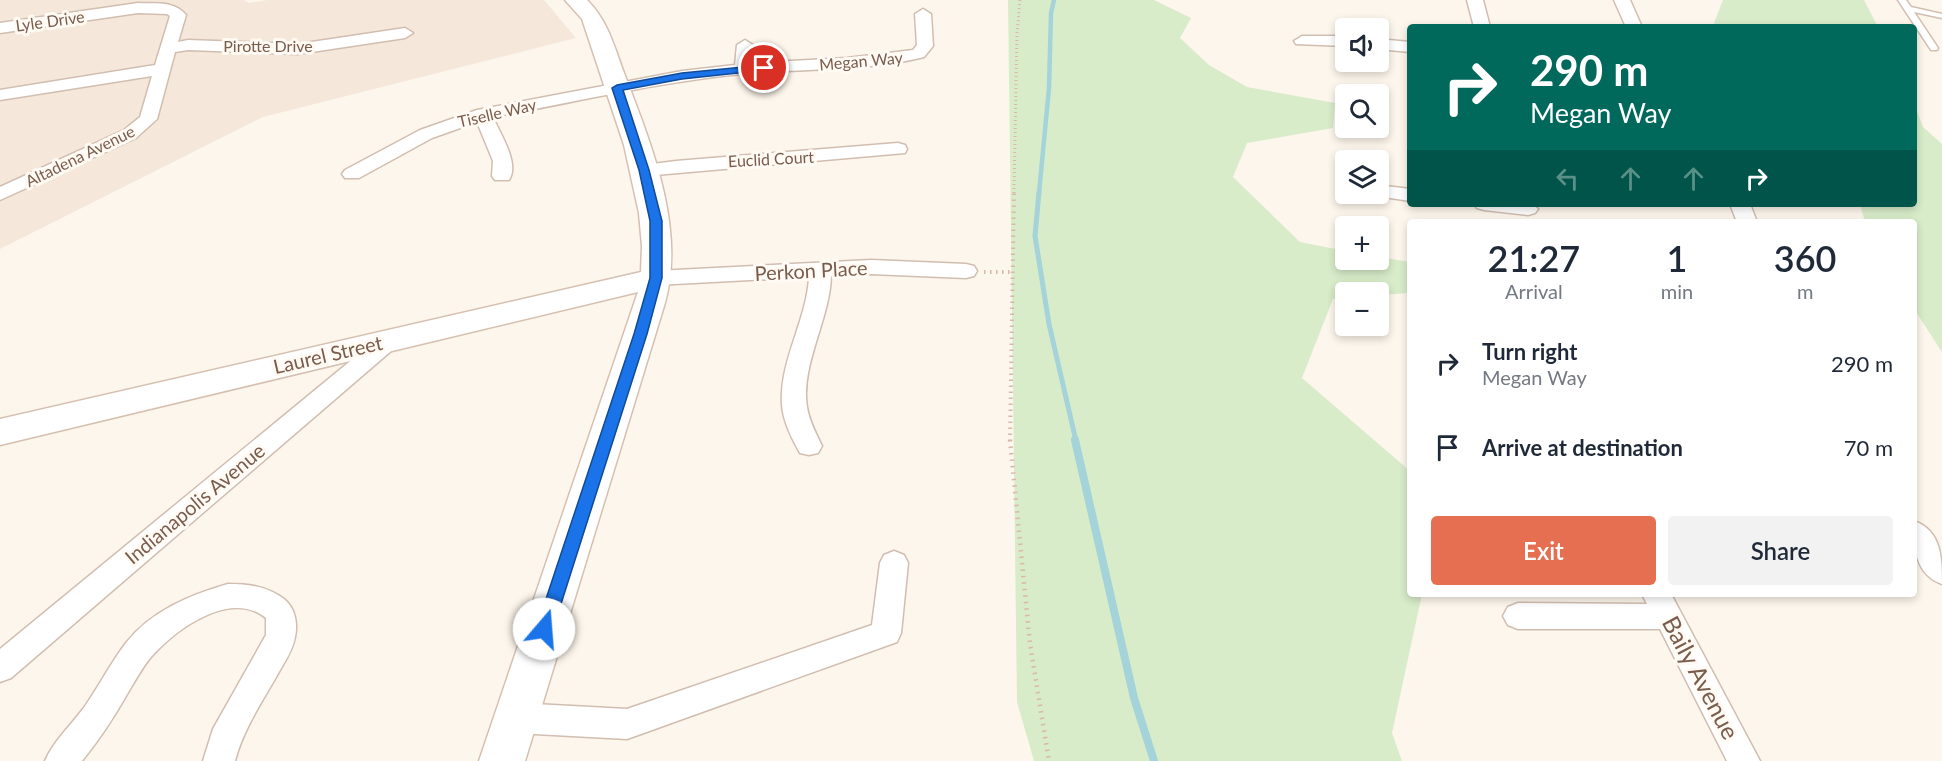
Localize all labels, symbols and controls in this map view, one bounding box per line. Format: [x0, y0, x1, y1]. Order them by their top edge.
street label: Lyle Drive [14, 6, 86, 35]
map controls [1335, 18, 1389, 336]
button: sound [1335, 18, 1389, 72]
street label: Pirotte Drive [223, 36, 313, 55]
pin [738, 42, 789, 93]
text: 290 m [1530, 45, 1648, 95]
street label: Megan Way [818, 47, 904, 74]
icon: right [1431, 48, 1509, 126]
icon: arrive [747, 51, 780, 84]
button: search [1335, 84, 1389, 138]
street label: Tiselle Way [456, 94, 539, 131]
text: Megan Way [1530, 96, 1671, 129]
street label: Altadena Avenue [22, 121, 137, 190]
street label: Euclid Court [727, 147, 815, 170]
button: layers [1335, 150, 1389, 204]
icon: left [1551, 162, 1584, 195]
icon: ahead [1614, 162, 1647, 195]
icon: ahead [1677, 162, 1710, 195]
icon: right [1740, 162, 1773, 195]
button: + [1335, 216, 1389, 270]
text: 21:27 [1488, 236, 1580, 280]
text: 1 [1667, 236, 1687, 280]
text: 360 [1774, 236, 1836, 280]
street label: Perkon Place [754, 255, 868, 285]
text: Arrival [1505, 279, 1563, 303]
text: min [1661, 279, 1693, 303]
text: m [1797, 279, 1813, 303]
button: − [1335, 282, 1389, 336]
street label: Laurel Street [271, 330, 385, 378]
text: Turn right [1482, 338, 1577, 365]
icon: right [1431, 347, 1464, 380]
text: 290 m [1831, 350, 1893, 377]
text: Megan Way [1482, 365, 1587, 389]
icon: arrive [1431, 431, 1464, 464]
text: Arrive at destination [1482, 434, 1683, 461]
text: 70 m [1844, 434, 1893, 461]
street label: Indianapolis Avenue [120, 438, 269, 569]
button: Exit [1431, 516, 1656, 585]
button: Share [1668, 516, 1893, 585]
position arrow [512, 597, 576, 661]
street label: Baily Avenue [1657, 611, 1746, 744]

